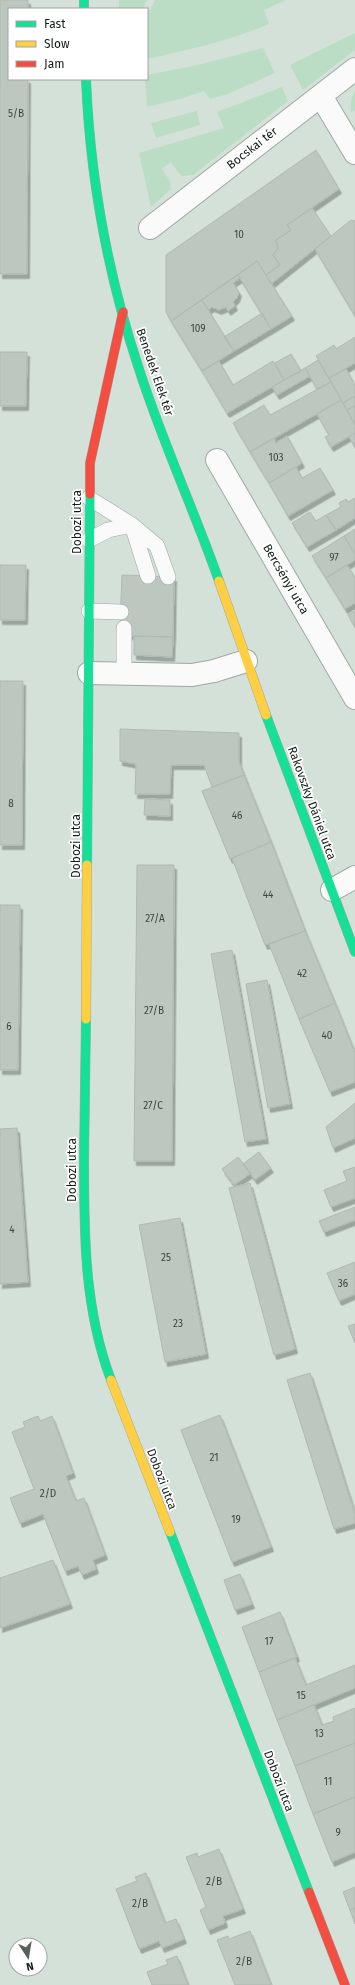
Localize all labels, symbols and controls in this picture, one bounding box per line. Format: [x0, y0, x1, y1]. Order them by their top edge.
legend [8, 8, 148, 80]
text: Fast [44, 17, 66, 31]
text: Slow [44, 37, 70, 51]
text: Jam [44, 57, 64, 71]
house number: 5/B [8, 108, 24, 120]
street label: Bocskai tér [224, 124, 280, 172]
house number: 10 [234, 229, 244, 241]
house number: 109 [190, 323, 206, 335]
street label: Benedek Elek tér [133, 326, 177, 418]
house number: 103 [269, 452, 283, 464]
street label: Dobozi utca [70, 490, 84, 554]
street label: Bercsényi utca [260, 541, 312, 617]
house number: 97 [329, 552, 339, 564]
street label: Rakovszky Dániel utca [285, 744, 339, 862]
house number: 8 [8, 798, 14, 810]
house number: 46 [232, 810, 242, 822]
street label: Dobozi utca [69, 814, 83, 878]
house number: 44 [263, 889, 274, 901]
house number: 27/A [145, 913, 165, 925]
house number: 42 [297, 968, 307, 980]
house number: 27/B [144, 1005, 164, 1017]
house number: 6 [6, 1021, 12, 1033]
house number: 40 [322, 1030, 333, 1042]
house number: 27/C [143, 1100, 163, 1112]
street label: Dobozi utca [65, 1138, 79, 1202]
house number: 4 [9, 1224, 15, 1236]
house number: 25 [161, 1252, 171, 1264]
house number: 36 [338, 1278, 348, 1290]
house number: 23 [173, 1318, 183, 1330]
street label: Dobozi utca [144, 1447, 180, 1511]
house number: 21 [209, 1452, 219, 1464]
house number: 2/D [40, 1488, 56, 1500]
house number: 19 [231, 1514, 241, 1526]
house number: 17 [265, 1636, 274, 1648]
house number: 15 [296, 1690, 306, 1702]
house number: 13 [314, 1728, 324, 1740]
street label: Dobozi utca [261, 1749, 297, 1813]
house number: 11 [324, 1776, 332, 1788]
house number: 9 [335, 1827, 341, 1839]
house number: 2/B [206, 1876, 222, 1888]
house number: 2/B [132, 1898, 148, 1910]
north arrow [8, 1937, 48, 1977]
house number: 2/B [236, 1956, 252, 1968]
text: N [25, 1959, 35, 1973]

